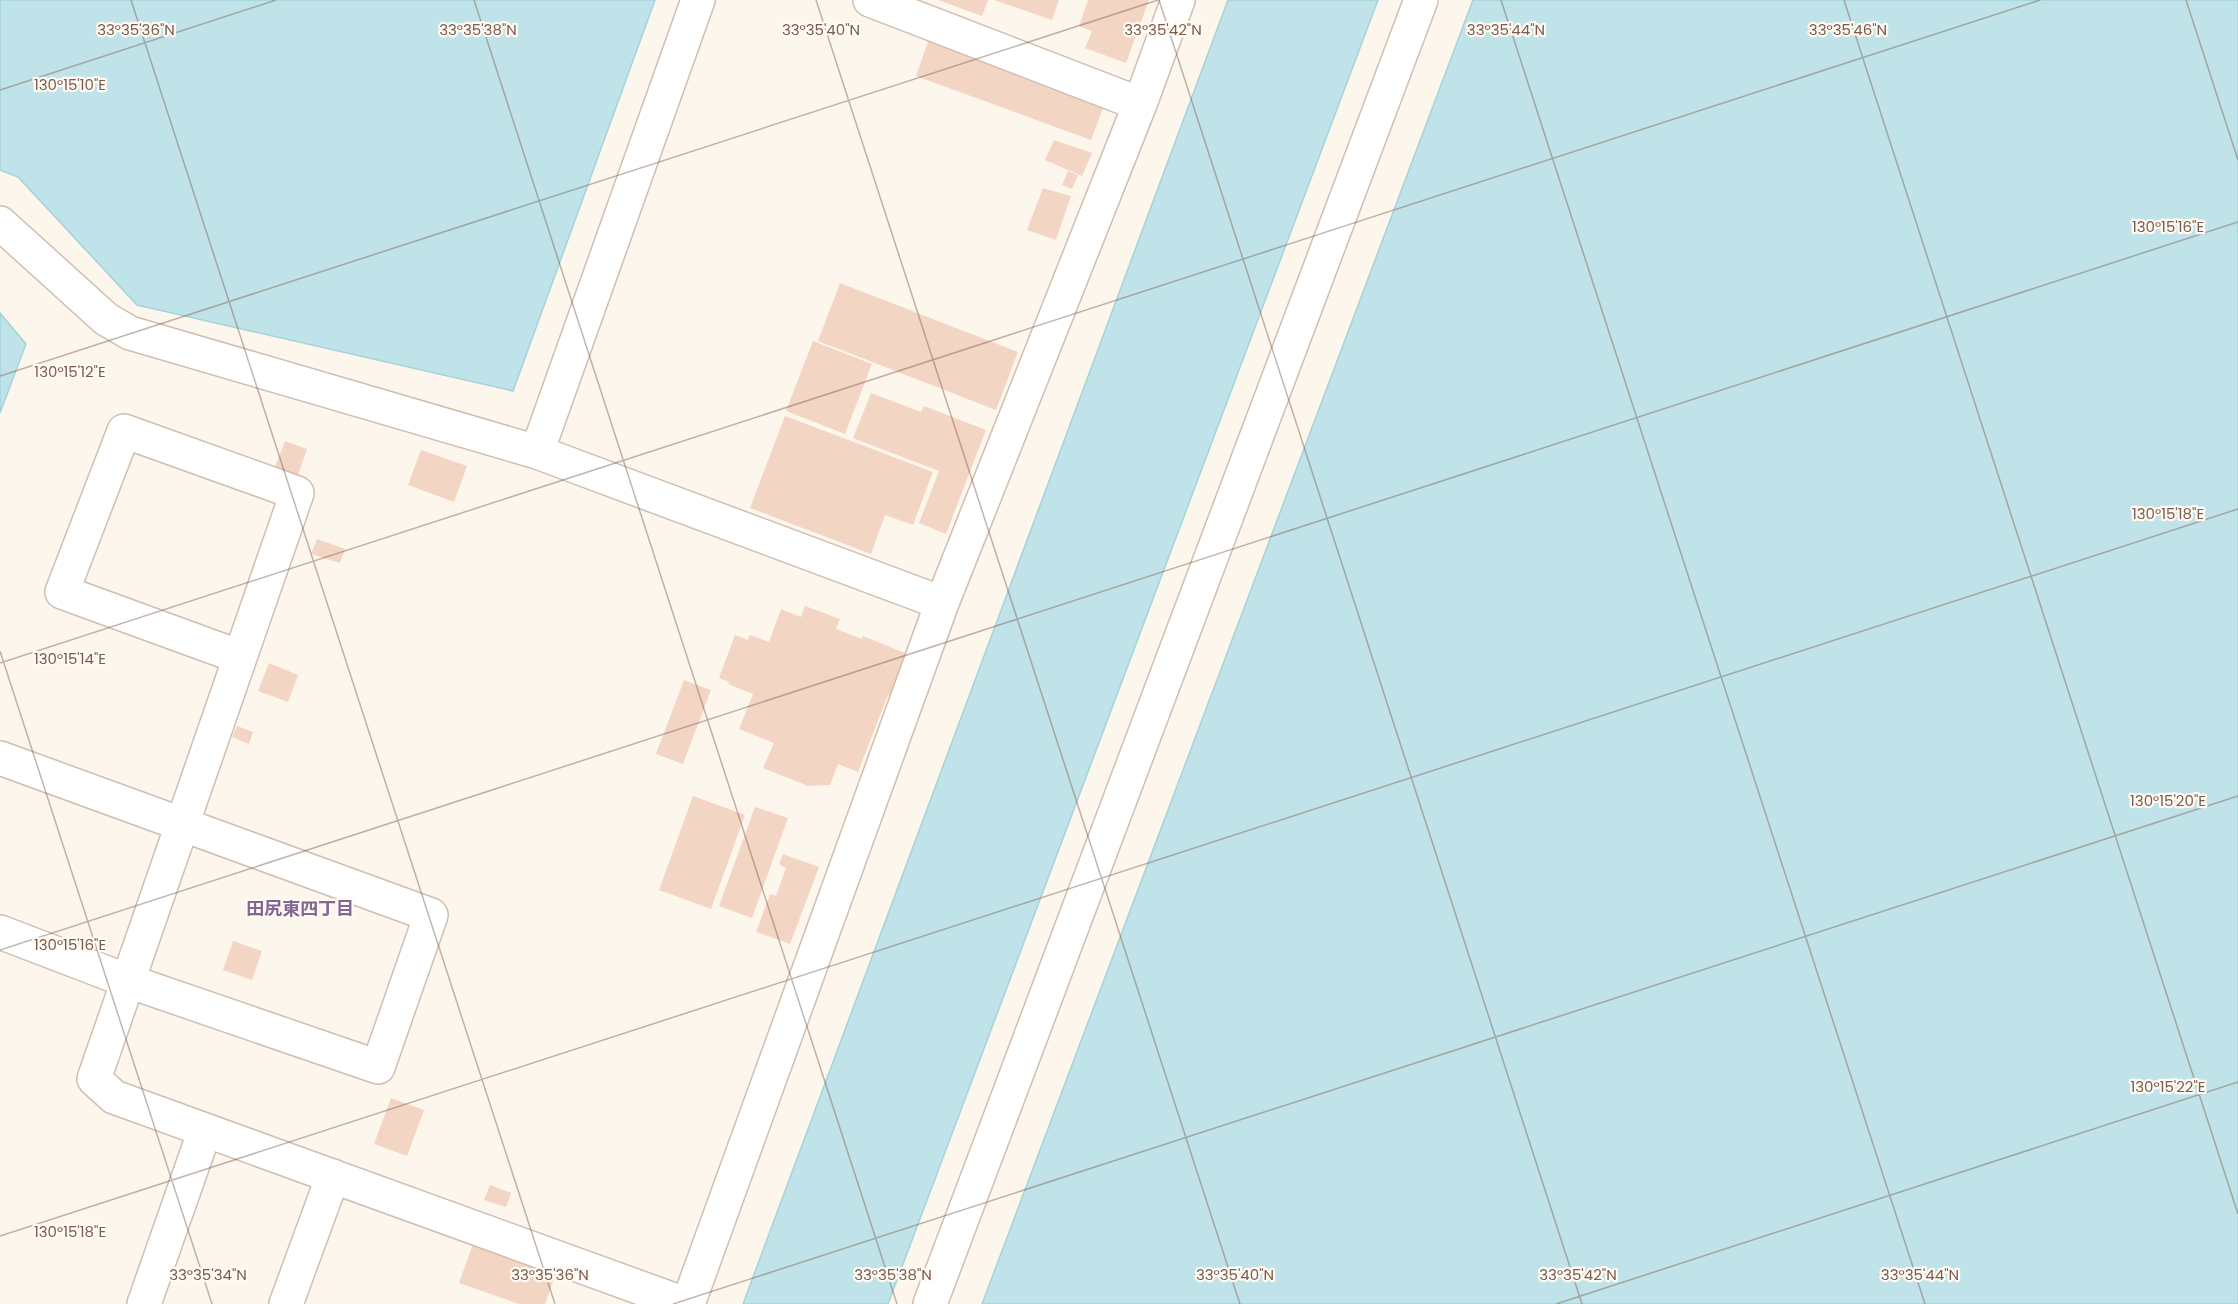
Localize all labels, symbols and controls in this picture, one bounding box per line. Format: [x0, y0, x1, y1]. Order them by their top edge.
text: 33°35'36"N [97, 19, 175, 40]
text: 33°35'38"N [439, 19, 517, 40]
text: 33°35'40"N [782, 19, 860, 40]
text: 33°35'42"N [1124, 19, 1202, 40]
text: 33°35'44"N [1467, 19, 1545, 40]
text: 33°35'46"N [1809, 19, 1887, 40]
text: 130°15'10"E [34, 74, 106, 95]
text: 130°15'16"E [2132, 216, 2204, 237]
text: 130°15'12"E [34, 361, 106, 382]
text: 130°15'18"E [2132, 503, 2204, 524]
text: 130°15'14"E [34, 648, 106, 669]
text: 130°15'20"E [2130, 790, 2206, 811]
district label: 田尻東四丁目 [246, 896, 354, 921]
text: 130°15'16"E [34, 934, 106, 955]
text: 130°15'22"E [2130, 1076, 2206, 1097]
text: 130°15'18"E [34, 1221, 106, 1242]
text: 33°35'34"N [169, 1264, 247, 1285]
text: 33°35'36"N [511, 1264, 589, 1285]
text: 33°35'38"N [854, 1264, 932, 1285]
text: 33°35'40"N [1196, 1264, 1274, 1285]
text: 33°35'42"N [1539, 1264, 1617, 1285]
text: 33°35'44"N [1881, 1264, 1959, 1285]

